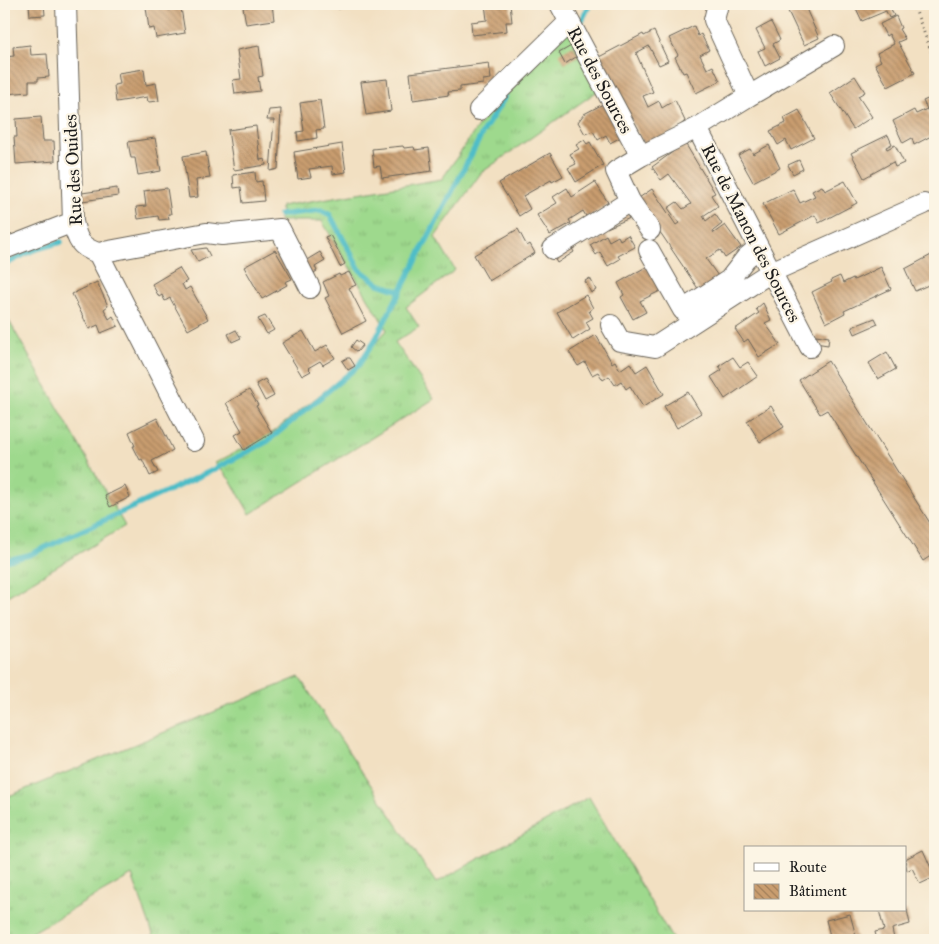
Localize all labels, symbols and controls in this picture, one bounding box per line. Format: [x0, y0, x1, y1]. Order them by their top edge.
street label: Rue des Sources [563, 23, 637, 137]
street label: Rue des Ouides [59, 114, 87, 226]
street label: Rue de Manon des Sources [696, 140, 806, 326]
legend [744, 846, 906, 912]
text: Route [789, 858, 827, 876]
text: Bâtiment [789, 882, 848, 900]

